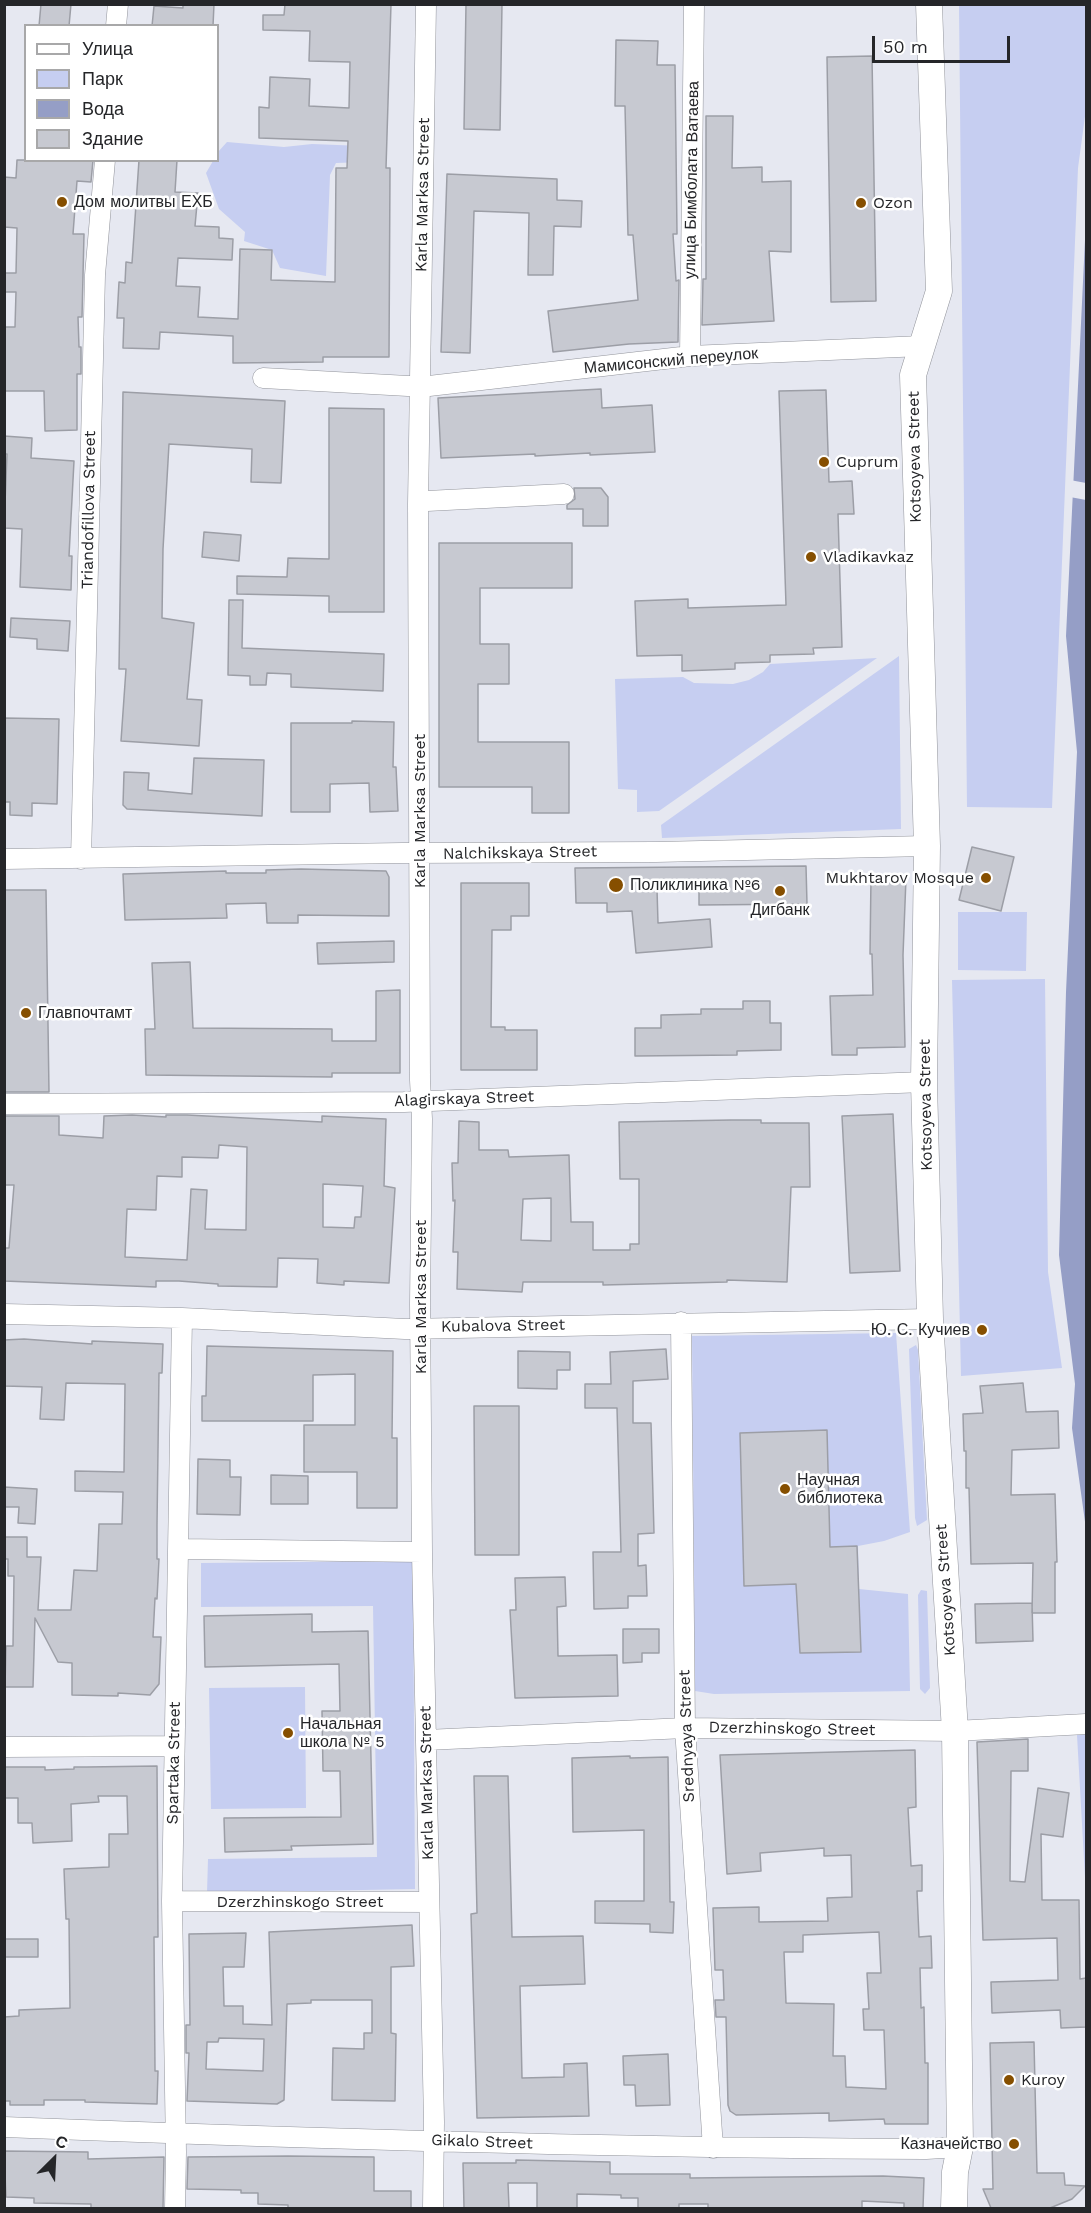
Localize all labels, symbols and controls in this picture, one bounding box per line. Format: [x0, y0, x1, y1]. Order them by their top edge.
legend [24, 24, 219, 162]
scale bar [875, 24, 1013, 62]
text: 50 m [883, 36, 928, 57]
text: Улица [82, 38, 133, 59]
text: Парк [82, 68, 123, 89]
street label: улица Бимболата Ватаева [681, 81, 703, 279]
text: Вода [82, 98, 124, 119]
street label: Karla Marksa Street [412, 118, 434, 272]
text: Здание [82, 128, 143, 149]
place label: Дом молитвы ЕХБ [74, 192, 213, 212]
place label: Ozon [873, 193, 913, 213]
marker: Дом молитвы ЕХБ [55, 195, 69, 209]
marker: Ozon [854, 196, 868, 210]
street label: Мамисонский переулок [583, 344, 759, 378]
street label: Kotsoyeva Street [904, 391, 926, 523]
street label: Triandofillova Street [78, 431, 100, 589]
place label: Cuprum [836, 452, 899, 472]
marker: Cuprum [817, 455, 831, 469]
place label: Vladikavkaz [823, 547, 914, 567]
marker: Vladikavkaz [804, 550, 818, 564]
street label: Karla Marksa Street [410, 734, 430, 888]
street label: Nalchikskaya Street [443, 842, 597, 864]
place label: Mukhtarov Mosque [826, 868, 974, 888]
marker: Mukhtarov Mosque [979, 871, 993, 885]
place label: Поликлиника №6 [630, 875, 760, 895]
marker: Поликлиника №6 [607, 876, 625, 894]
marker: Дигбанк [773, 884, 787, 898]
place label: Дигбанк [750, 900, 810, 920]
place label: Главпочтамт [38, 1003, 132, 1023]
marker: Главпочтамт [19, 1006, 33, 1020]
street label: Kotsoyeva Street [915, 1039, 937, 1171]
street label: Alagirskaya Street [394, 1087, 534, 1111]
street label: Karla Marksa Street [411, 1220, 431, 1374]
street label: Kubalova Street [441, 1315, 565, 1337]
place label: Ю. С. Кучиев [871, 1320, 970, 1340]
marker: Ю. С. Кучиев [975, 1323, 989, 1337]
place label: Научная библиотека [797, 1470, 883, 1508]
marker: Научная библиотека [778, 1482, 792, 1496]
street label: Kotsoyeva Street [932, 1524, 960, 1656]
street label: Srednyaya Street [675, 1669, 699, 1803]
street label: Spartaka Street [163, 1702, 185, 1824]
street label: Karla Marksa Street [416, 1706, 438, 1860]
place label: Начальная школа № 5 [300, 1714, 385, 1752]
street label: Dzerzhinskogo Street [708, 1718, 876, 1740]
marker: Начальная школа № 5 [281, 1726, 295, 1740]
street label: Dzerzhinskogo Street [217, 1892, 383, 1912]
place label: Kuroy [1021, 2070, 1065, 2090]
marker: Kuroy [1002, 2073, 1016, 2087]
north arrow [24, 2129, 84, 2189]
text: С [52, 2131, 71, 2153]
street label: Gikalo Street [431, 2131, 533, 2153]
place label: Казначейство [901, 2134, 1002, 2154]
marker: Казначейство [1007, 2137, 1021, 2151]

